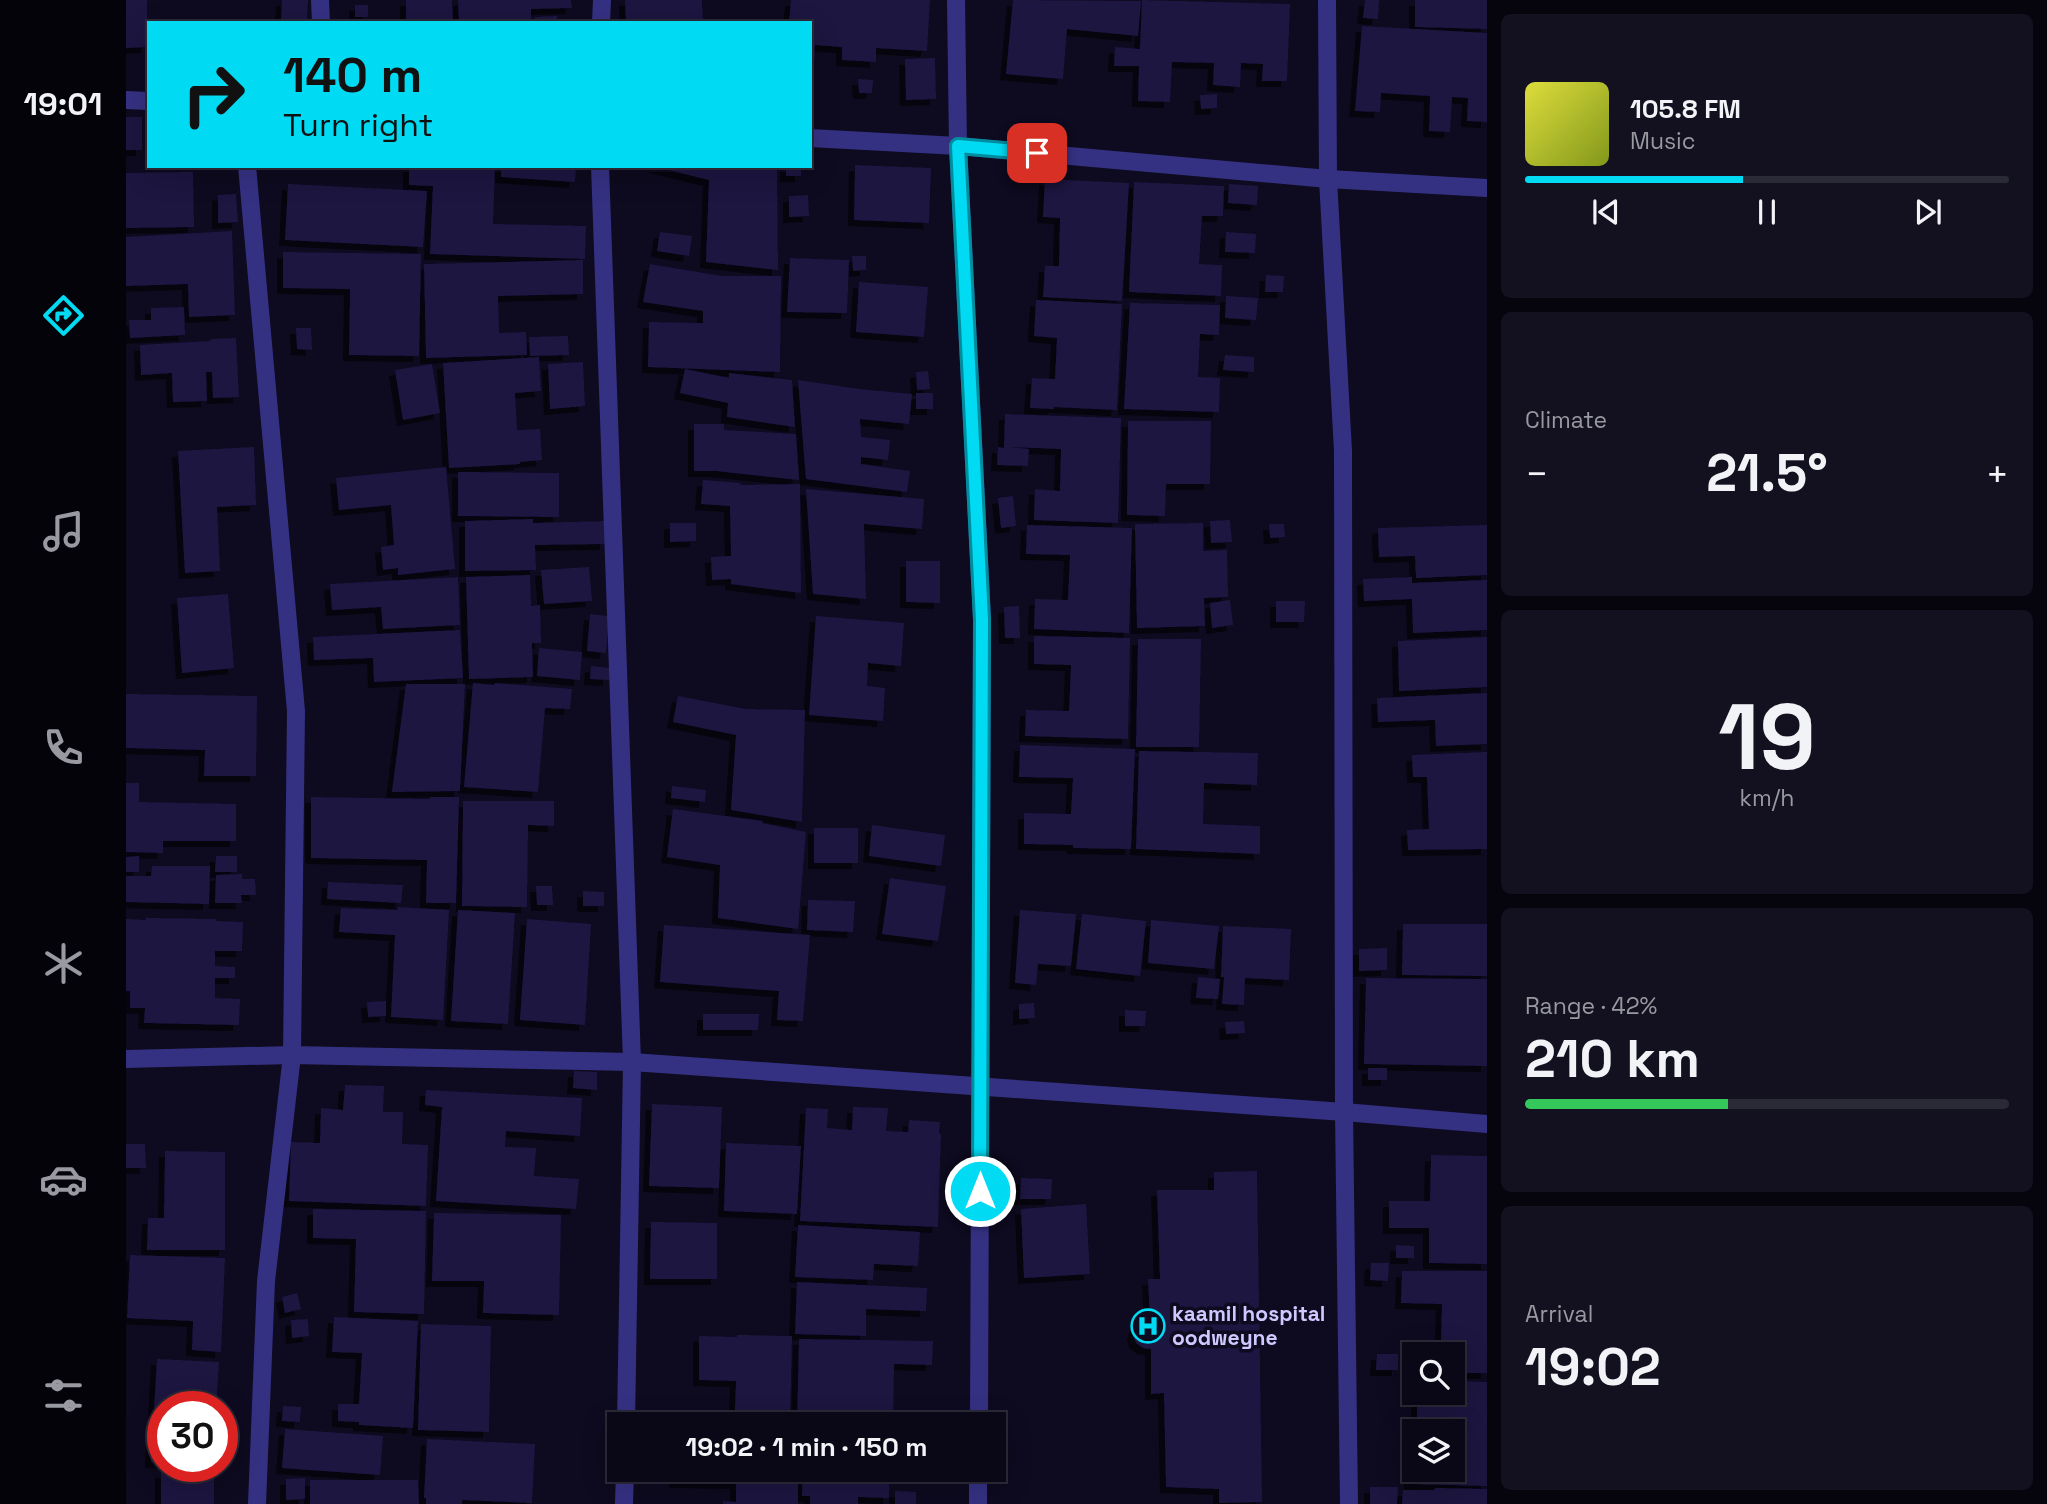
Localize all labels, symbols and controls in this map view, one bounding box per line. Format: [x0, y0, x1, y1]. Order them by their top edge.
text: 140 m [283, 44, 422, 106]
icon: right [168, 49, 259, 140]
text: 19:01 [24, 84, 102, 124]
text: 105.8 FM [1630, 92, 1741, 126]
text: Turn right [283, 105, 433, 145]
pin [1007, 123, 1067, 183]
text: Music [1630, 126, 1695, 156]
icon: arrive [1018, 134, 1056, 172]
icon: previous [1587, 193, 1625, 231]
icon: pause [1748, 193, 1786, 231]
icon: next [1909, 193, 1947, 231]
icon: directions [39, 291, 88, 340]
text: Climate [1525, 405, 1607, 435]
text: 21.5° [1706, 440, 1828, 506]
text: − [1525, 450, 1549, 498]
text: + [1985, 450, 2009, 498]
icon: music [39, 507, 88, 556]
text: 19 [1718, 679, 1816, 796]
icon: phone [39, 723, 88, 772]
text: km/h [1740, 783, 1794, 813]
icon: climate [39, 939, 88, 988]
text: Range · 42% [1525, 991, 1657, 1021]
text: 210 km [1525, 1026, 1700, 1092]
position arrow [943, 1154, 1017, 1228]
icon: car [39, 1155, 88, 1204]
text: Arrival [1525, 1299, 1593, 1329]
place label: kaamil hospital oodweyne [1172, 1300, 1325, 1351]
hospital icon: kaamil hospital oodweyne [1129, 1307, 1167, 1345]
text: 19:02 [1525, 1334, 1661, 1400]
map controls [1402, 1342, 1465, 1482]
button: search [1402, 1342, 1465, 1405]
icon: filters [39, 1371, 88, 1420]
speed limit sign: 30 [147, 1391, 238, 1482]
button: layers [1402, 1419, 1465, 1482]
text: 19:02 · 1 min · 150 m [685, 1430, 928, 1464]

